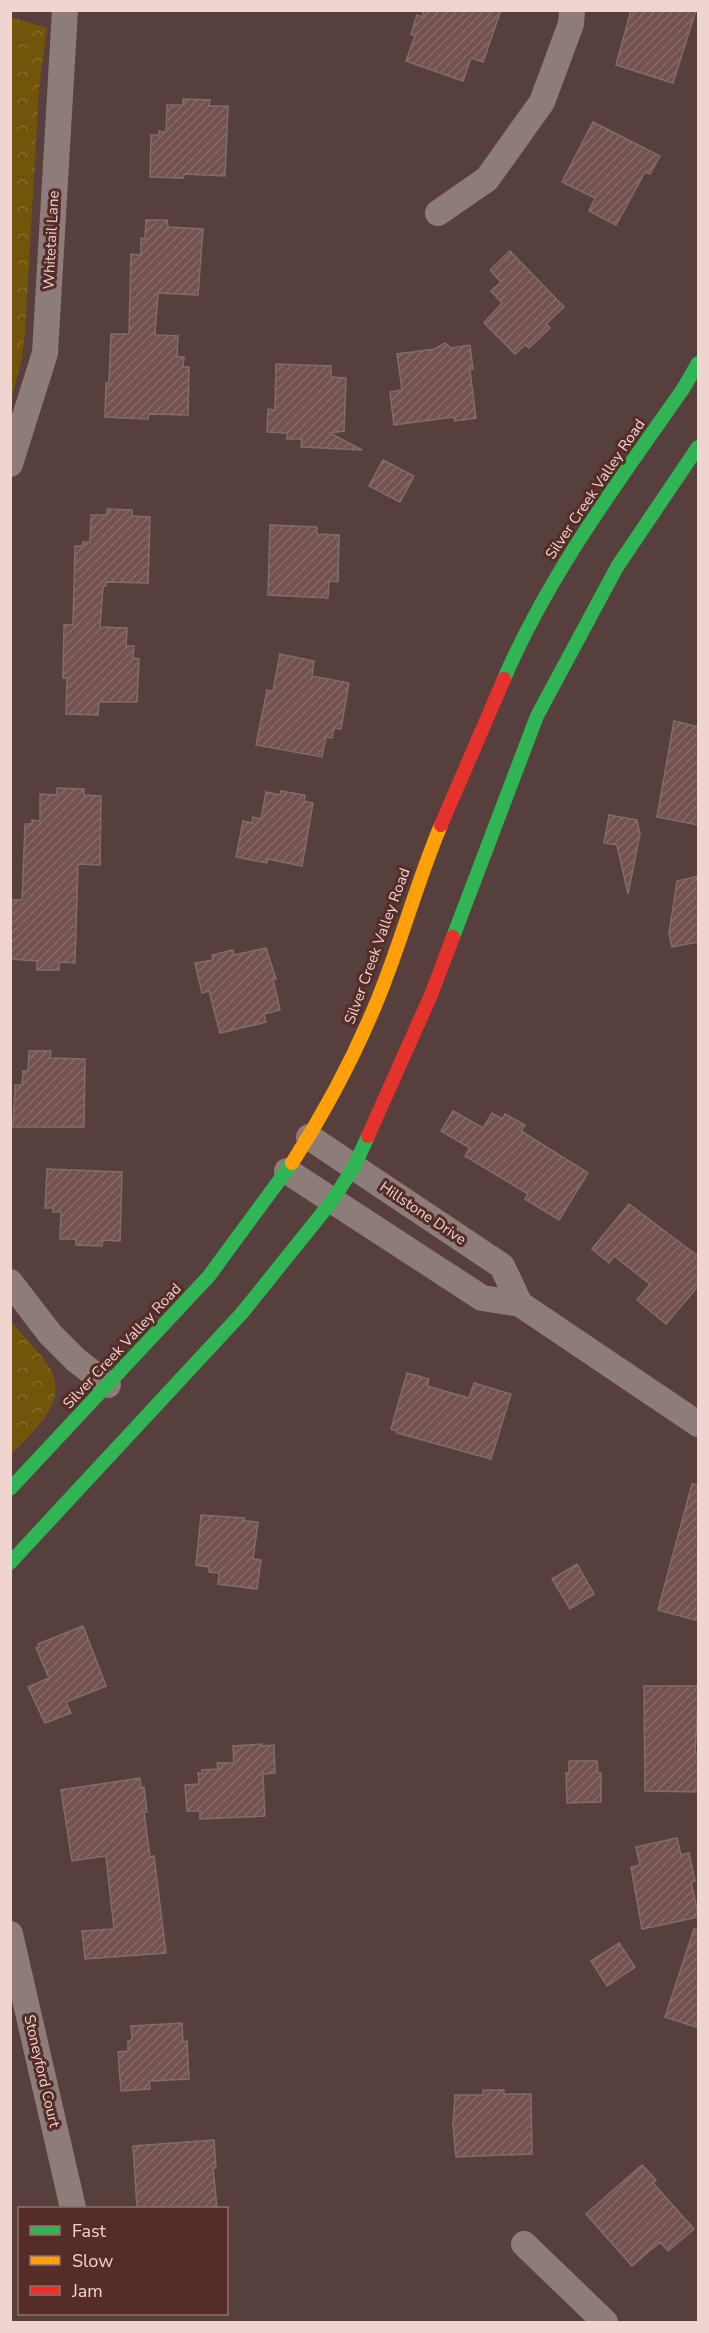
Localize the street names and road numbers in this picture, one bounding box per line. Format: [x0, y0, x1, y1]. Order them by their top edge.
street label: Whitetail Lane [38, 190, 64, 290]
street label: Silver Creek Valley Road [541, 415, 649, 563]
street label: Silver Creek Valley Road [339, 865, 415, 1027]
street label: Hillstone Drive [376, 1177, 470, 1249]
street label: Silver Creek Valley Road [58, 1279, 186, 1413]
street label: Stoneyford Court [19, 2013, 65, 2130]

